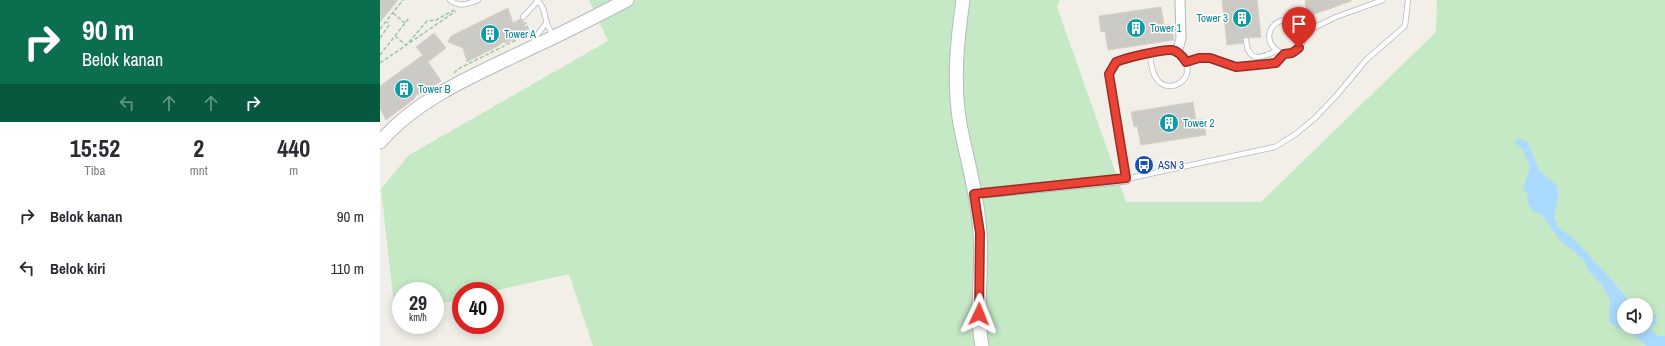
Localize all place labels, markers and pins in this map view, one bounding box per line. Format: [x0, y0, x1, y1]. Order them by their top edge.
building icon: Tower 3 [1231, 7, 1253, 29]
pin [1282, 7.0, 1316, 48]
place label: Tower 3 [1196, 11, 1228, 25]
building icon: Tower 1 [1125, 17, 1147, 39]
place label: Tower 1 [1150, 21, 1182, 35]
building icon: Tower A [479, 23, 501, 45]
place label: Tower A [504, 27, 537, 41]
building icon: Tower B [393, 78, 415, 100]
place label: Tower B [418, 82, 451, 96]
building icon: Tower 2 [1158, 112, 1180, 134]
place label: Tower 2 [1183, 116, 1215, 130]
bus stop icon: ASN 3 [1133, 154, 1155, 176]
place label: ASN 3 [1157, 158, 1184, 172]

